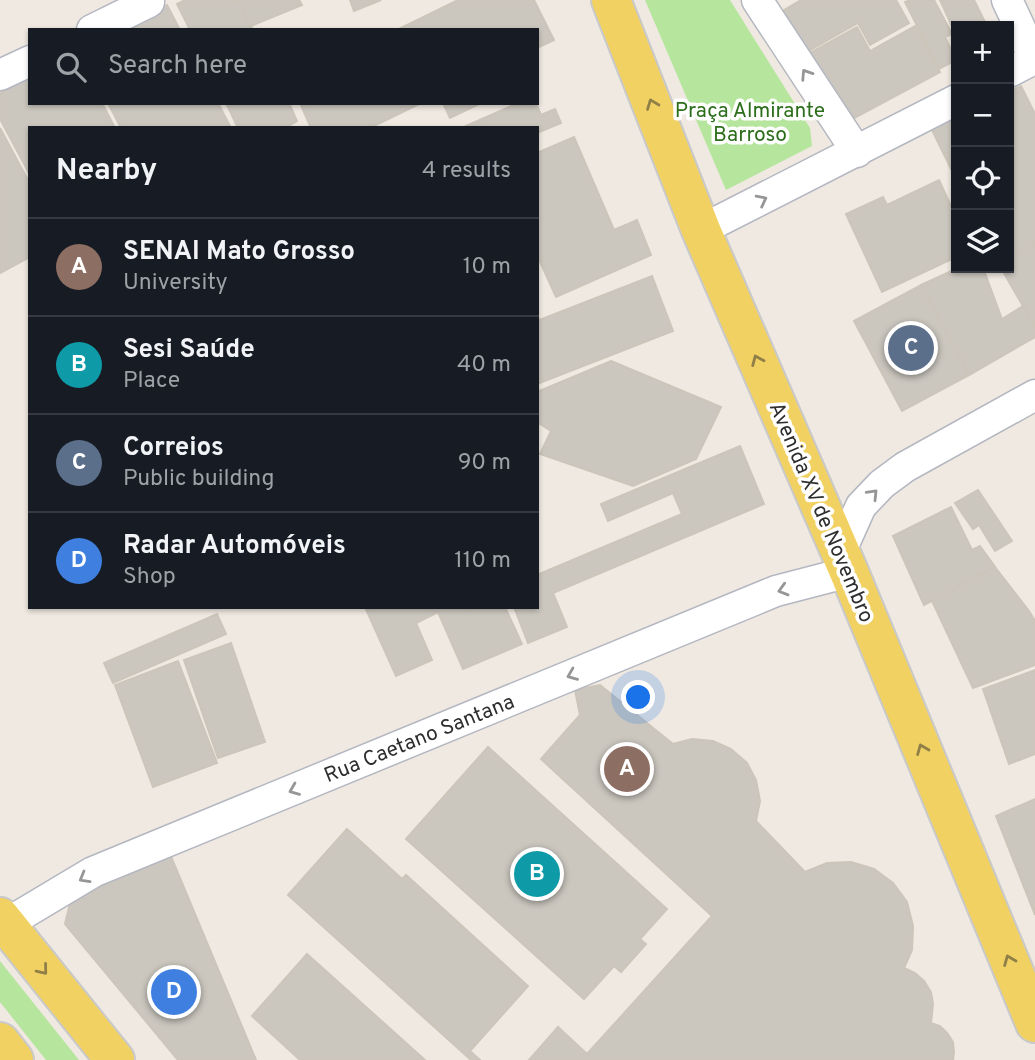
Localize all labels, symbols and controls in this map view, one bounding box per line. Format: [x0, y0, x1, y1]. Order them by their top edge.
map controls [951, 21, 1014, 273]
button: + [951, 21, 1014, 84]
search box [28, 28, 539, 105]
icon: search [52, 48, 90, 86]
text: Search here [108, 50, 247, 83]
one-way arrow [801, 69, 814, 82]
button: − [951, 84, 1014, 147]
one-way arrow [647, 98, 661, 110]
park label: Praça Almirante Barroso [675, 98, 825, 149]
button: locate [951, 147, 1014, 210]
text: Nearby [56, 153, 157, 190]
text: 4 results [422, 157, 511, 186]
one-way arrow [755, 194, 767, 208]
button: layers [951, 210, 1014, 273]
text: SENAI Mato Grosso [123, 236, 355, 269]
text: A [71, 253, 87, 282]
text: 10 m [463, 253, 511, 282]
text: University [123, 269, 228, 298]
pin: C [888, 322, 934, 374]
text: Sesi Saúde [123, 334, 255, 367]
text: B [71, 351, 87, 380]
text: 40 m [457, 351, 511, 380]
one-way arrow [751, 354, 765, 367]
text: Place [123, 367, 180, 396]
street label: Avenida XV de Novembro [762, 398, 879, 627]
text: Correios [123, 432, 224, 465]
text: C [72, 449, 86, 478]
text: 90 m [458, 449, 511, 478]
text: Public building [123, 465, 275, 494]
one-way arrow [864, 489, 877, 502]
text: Radar Automóveis [123, 530, 346, 563]
text: D [71, 547, 87, 576]
text: 110 m [454, 547, 511, 576]
text: Shop [123, 563, 176, 592]
one-way arrow [777, 581, 789, 596]
one-way arrow [567, 667, 579, 681]
your location [621, 680, 655, 714]
street label: Rua Caetano Santana [320, 689, 519, 790]
pin: A [604, 743, 650, 795]
one-way arrow [916, 744, 930, 757]
one-way arrow [288, 781, 300, 795]
pin: B [514, 848, 560, 900]
one-way arrow [79, 870, 91, 883]
one-way arrow [1003, 954, 1017, 967]
one-way arrow [34, 963, 47, 975]
pin: D [151, 966, 197, 1018]

